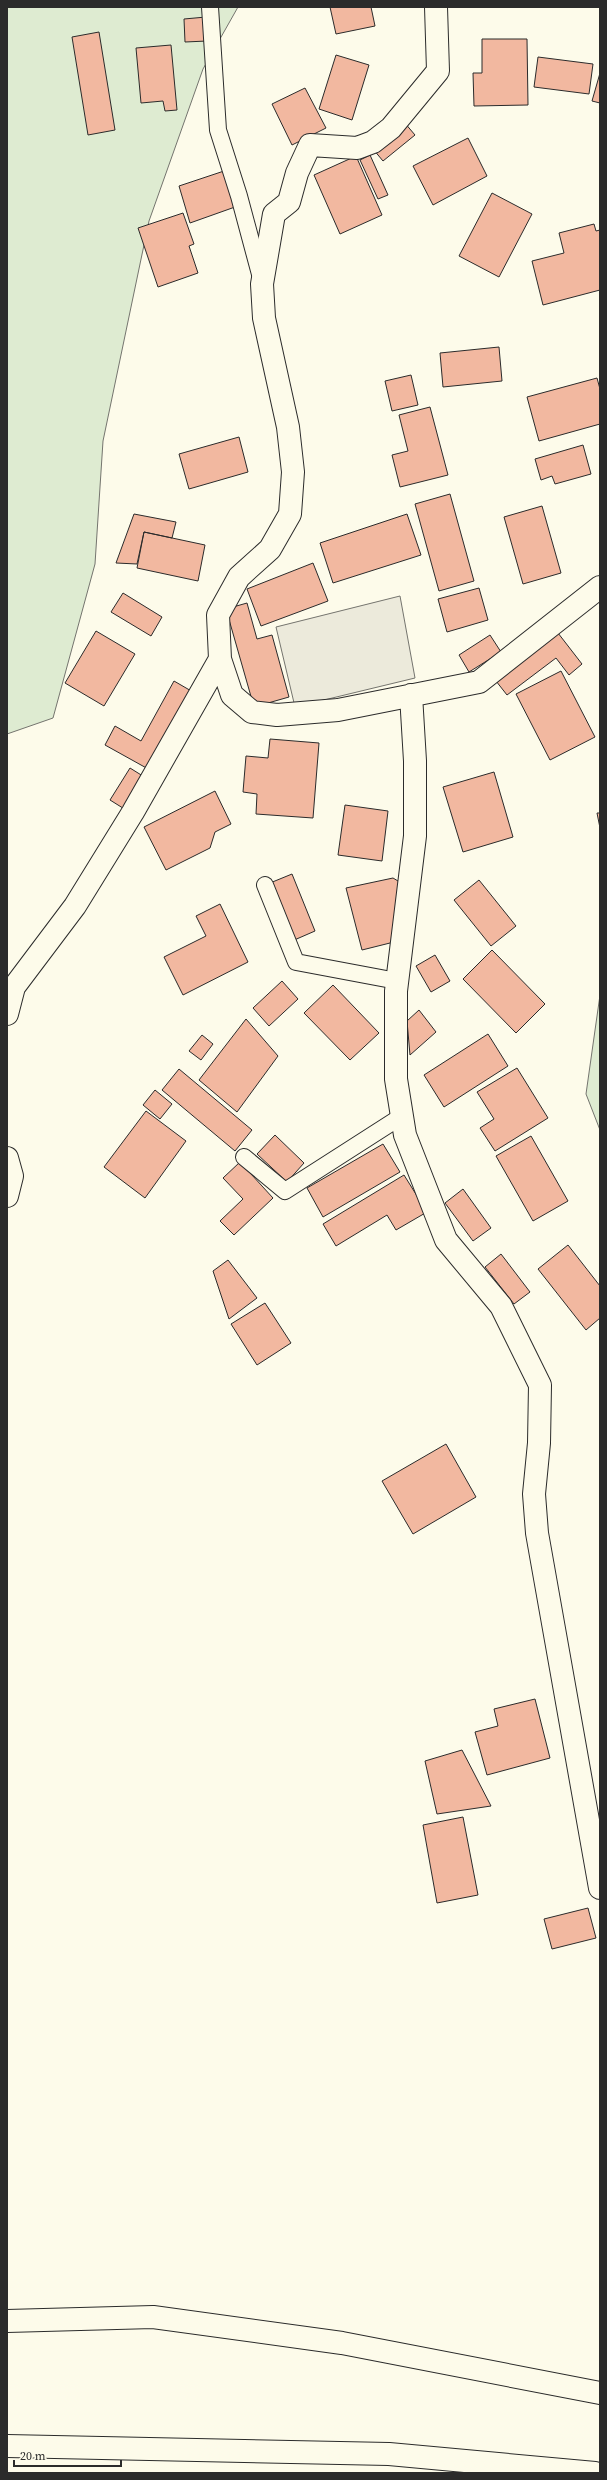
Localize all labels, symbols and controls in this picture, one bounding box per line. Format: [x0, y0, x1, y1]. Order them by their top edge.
scale bar [14, 2442, 121, 2468]
text: 20 m [20, 2448, 46, 2464]

